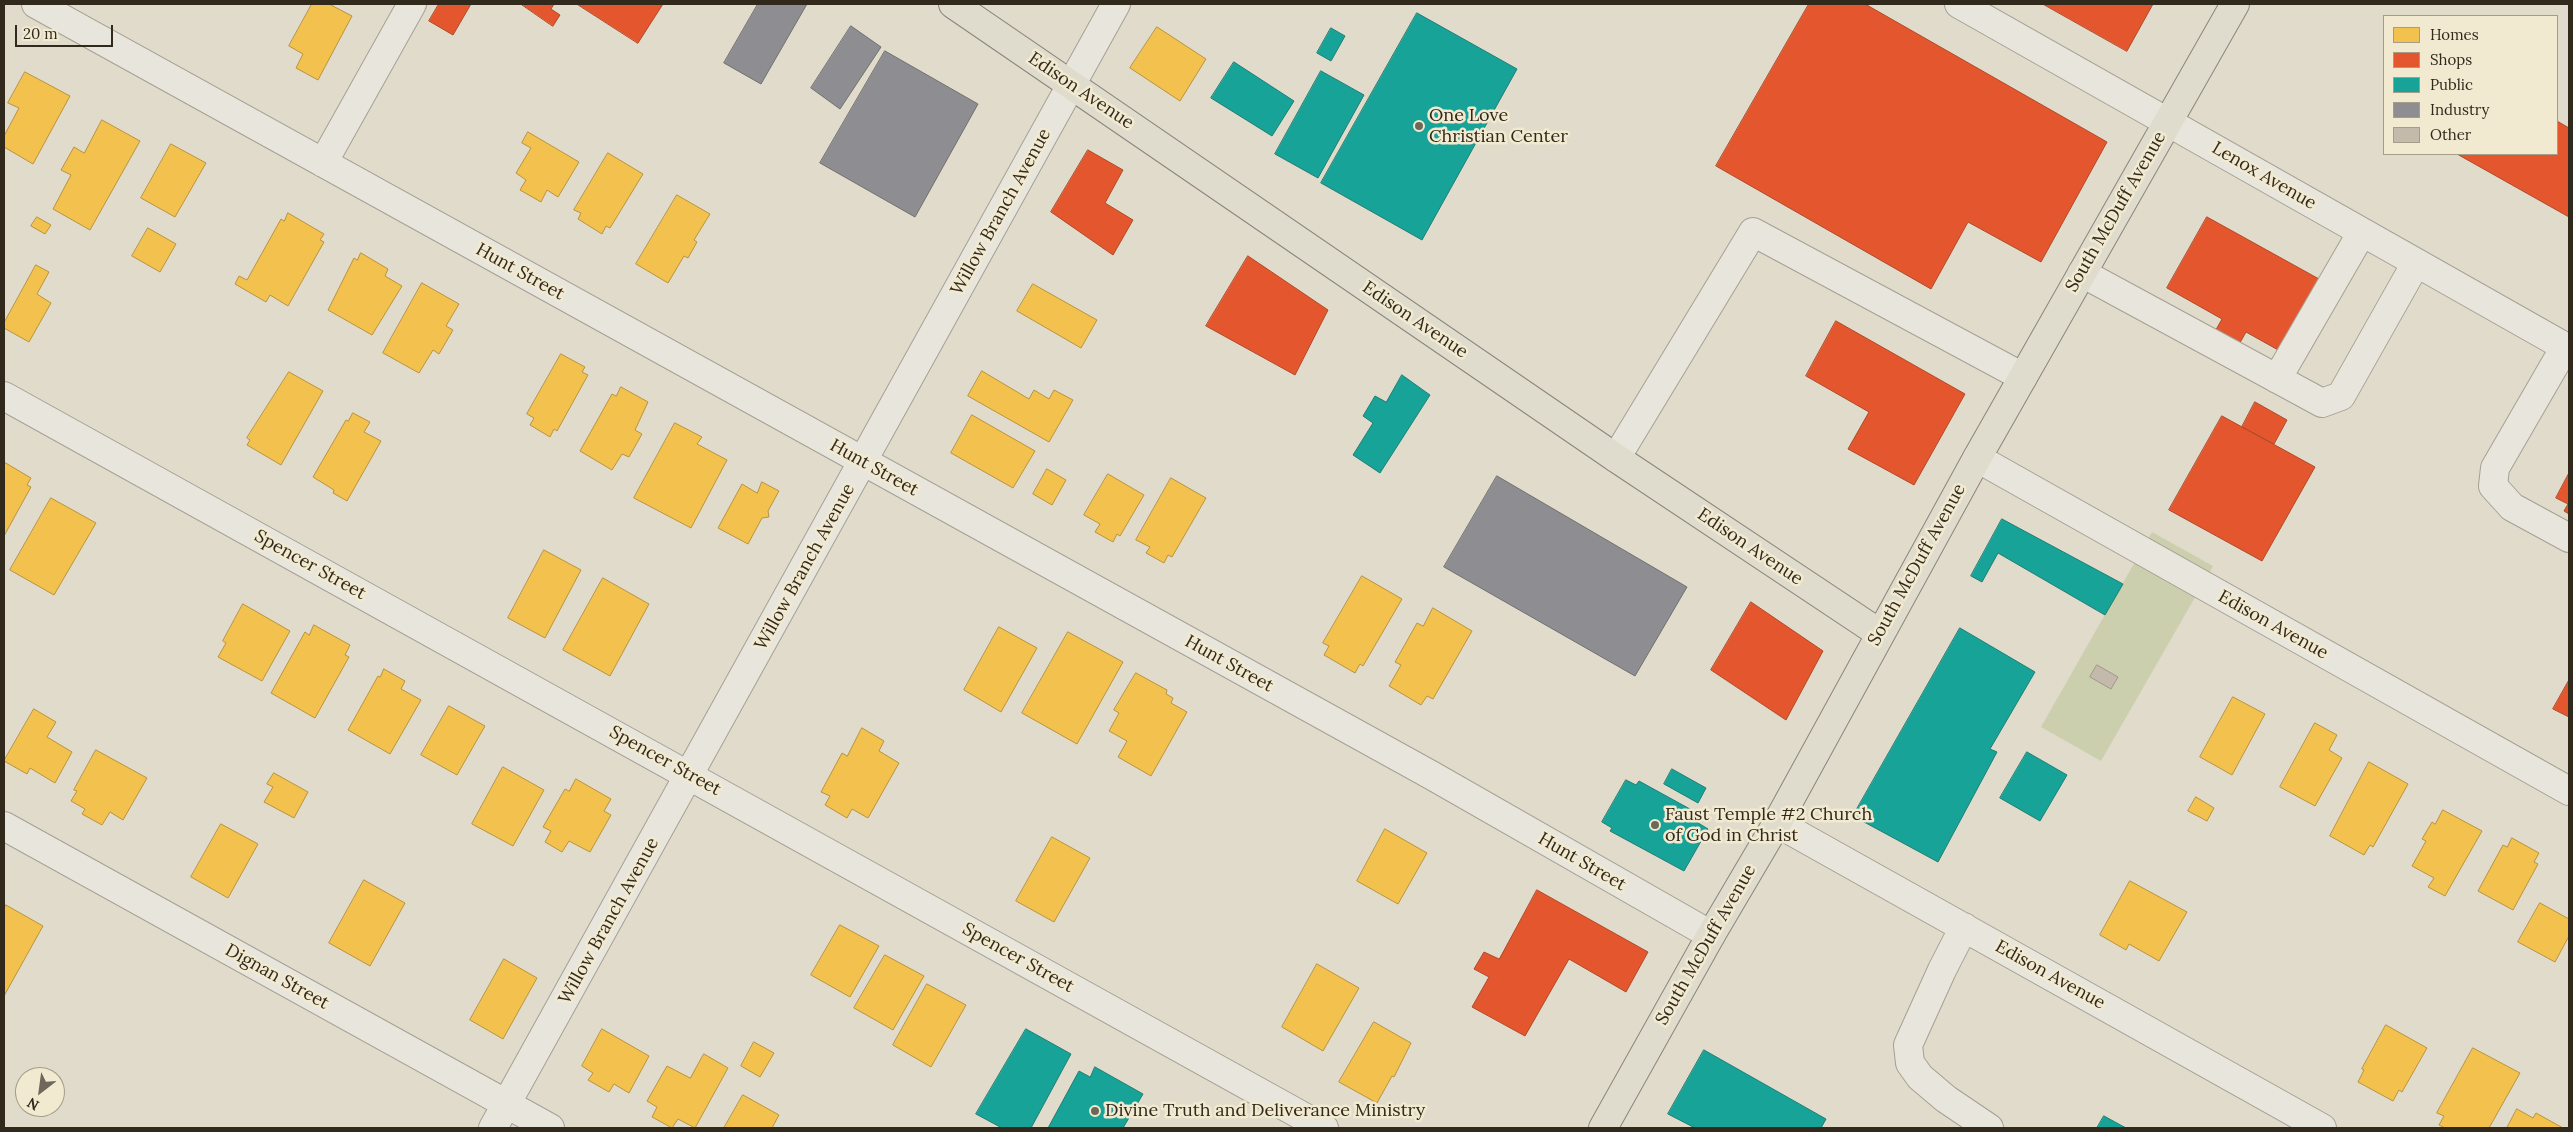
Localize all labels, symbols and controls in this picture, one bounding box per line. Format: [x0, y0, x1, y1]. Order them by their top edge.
scale bar [18, 15, 115, 47]
legend [2383, 15, 2558, 155]
text: 20 m [23, 24, 58, 43]
text: Homes [2430, 25, 2479, 44]
street label: Edison Avenue [1024, 48, 1138, 134]
text: Shops [2430, 50, 2472, 69]
text: Public [2430, 75, 2473, 94]
text: Industry [2430, 100, 2489, 119]
place label: One Love Christian Center [1429, 105, 1568, 148]
marker: One Love Christian Center [1413, 120, 1425, 132]
street label: Willow Branch Avenue [946, 125, 1056, 299]
text: Other [2430, 125, 2471, 144]
street label: South McDuff Avenue [2061, 128, 2171, 296]
street label: Lenox Avenue [2208, 137, 2320, 215]
street label: Hunt Street [472, 239, 568, 305]
street label: Edison Avenue [1358, 277, 1472, 363]
street label: Hunt Street [826, 435, 922, 501]
street label: Willow Branch Avenue [750, 480, 860, 654]
street label: South McDuff Avenue [1863, 480, 1971, 650]
street label: Edison Avenue [1693, 504, 1807, 590]
street label: Spencer Street [250, 525, 370, 605]
street label: Edison Avenue [2214, 586, 2332, 664]
street label: Hunt Street [1181, 631, 1277, 697]
street label: Spencer Street [605, 721, 725, 801]
place label: Faust Temple #2 Church of God in Christ [1665, 804, 1872, 846]
marker: Faust Temple #2 Church of God in Christ [1649, 819, 1661, 831]
street label: Hunt Street [1534, 828, 1630, 896]
street label: Willow Branch Avenue [554, 834, 664, 1008]
street label: South McDuff Avenue [1651, 861, 1761, 1029]
street label: Spencer Street [958, 918, 1078, 998]
street label: Edison Avenue [1991, 936, 2109, 1014]
street label: Dignan Street [221, 940, 333, 1014]
north arrow [15, 1067, 65, 1117]
text: N [24, 1094, 42, 1115]
place label: Divine Truth and Deliverance Ministry [1105, 1100, 1425, 1122]
marker: Divine Truth and Deliverance Ministry [1089, 1105, 1101, 1117]

